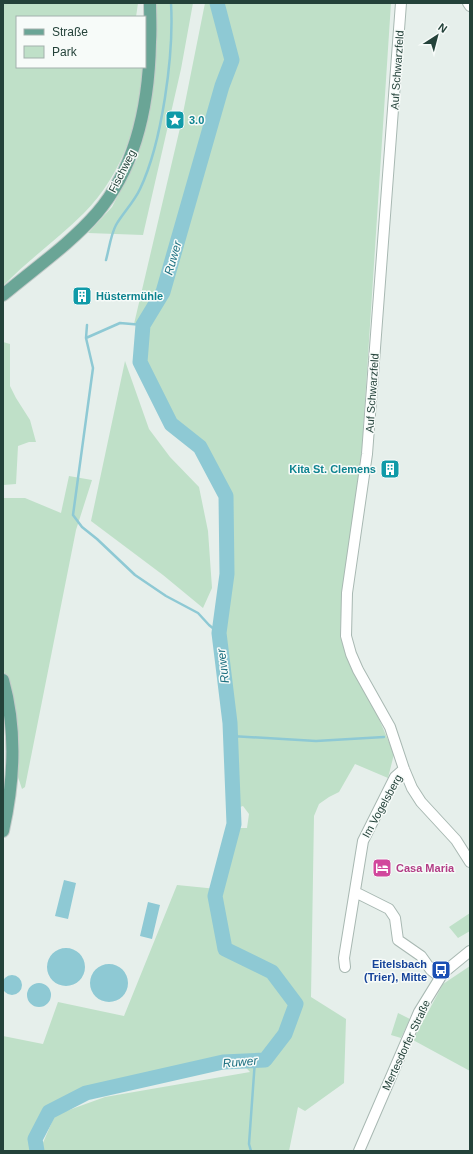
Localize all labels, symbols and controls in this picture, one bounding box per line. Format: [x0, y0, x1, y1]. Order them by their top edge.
legend [16, 16, 146, 68]
north arrow [417, 16, 457, 56]
text: N [436, 21, 450, 35]
text: Straße [52, 25, 88, 39]
street label: Auf Schwarzfeld [388, 30, 406, 110]
text: Park [52, 45, 78, 59]
place icon: 3.0 [164, 109, 186, 131]
place label: 3.0 [189, 114, 204, 126]
street label: Fischweg [106, 148, 138, 194]
water label: Ruwer [161, 238, 185, 277]
building icon: Hüstermühle [71, 285, 93, 307]
place label: Hüstermühle [96, 290, 163, 302]
street label: Auf Schwarzfeld [363, 353, 381, 433]
building icon: Kita St. Clemens [379, 458, 401, 480]
place label: Kita St. Clemens [289, 463, 376, 475]
water label: Ruwer [214, 647, 232, 684]
street label: Im Vogelsberg [360, 772, 404, 840]
hotel icon: Casa Maria [371, 857, 393, 879]
place label: Casa Maria [396, 862, 455, 874]
place label: Eitelsbach (Trier), Mitte [364, 958, 427, 983]
bus stop icon: Eitelsbach (Trier), Mitte [430, 959, 452, 981]
street label: Mertesdorfer Straße [380, 998, 432, 1092]
water label: Ruwer [222, 1053, 259, 1070]

